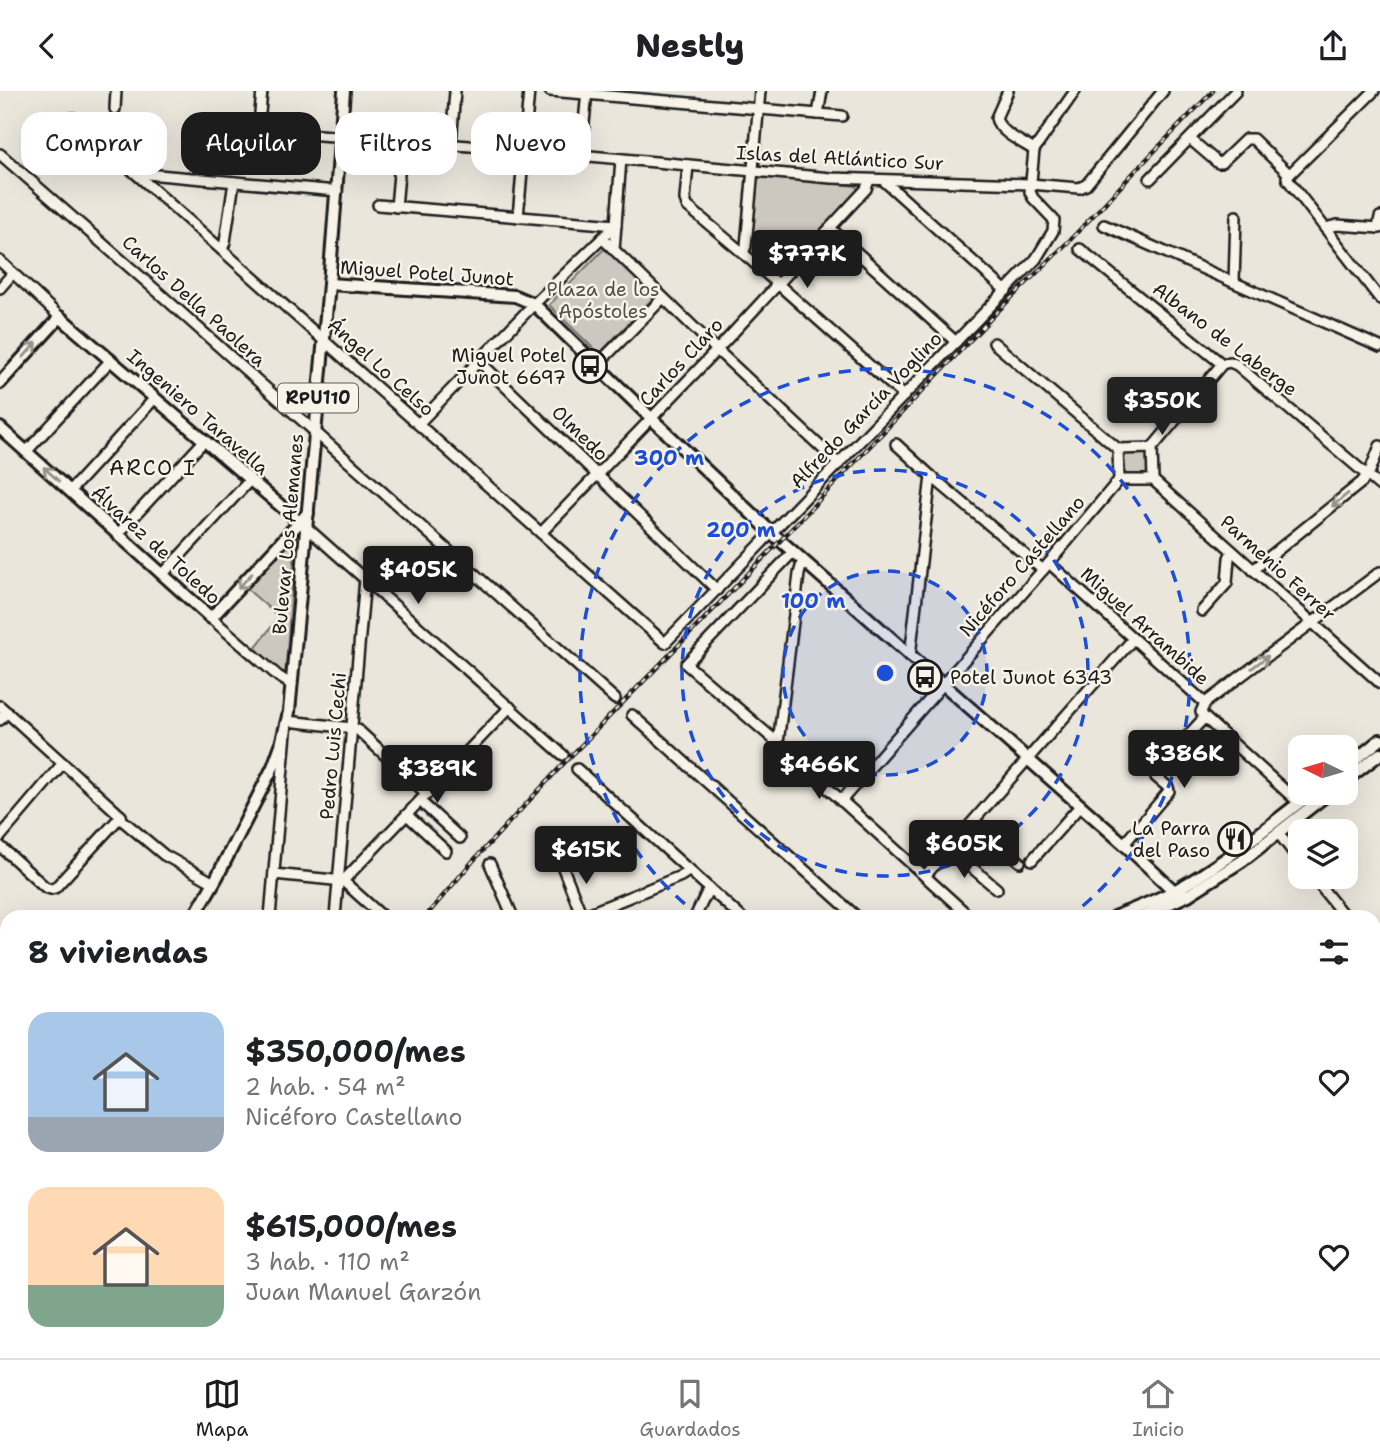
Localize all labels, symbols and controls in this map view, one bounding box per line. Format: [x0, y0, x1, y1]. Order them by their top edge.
text: Nestly [635, 24, 745, 67]
icon: back [28, 27, 66, 65]
icon: share [1314, 27, 1352, 65]
chip: Comprar [21, 112, 167, 175]
chip: Alquilar [181, 112, 321, 175]
chip: Filtros [335, 112, 457, 175]
chip: Nuevo [471, 112, 591, 175]
street label: Islas del Atlántico Sur [735, 140, 945, 176]
street label: Carlos Della Paolera [117, 230, 271, 372]
pin: $777K [758, 231, 856, 290]
text: $777K [768, 238, 846, 268]
street label: Miguel Potel Junot [339, 254, 515, 292]
street label: Albano de Laberge [1148, 276, 1302, 402]
park label: Plaza de los Apóstoles [547, 277, 659, 324]
street label: Ángel Lo Celso [322, 312, 440, 422]
street label: Carlos Claro [634, 312, 728, 412]
street label: Alfredo García Voglino [785, 326, 947, 494]
one-way arrow [22, 341, 38, 359]
place label: Miguel Potel Junot 6697 [452, 343, 566, 390]
street label: Ingeniero Taravella [122, 344, 274, 481]
bus stop icon: Miguel Potel Junot 6697 [571, 347, 609, 385]
pin: $350K [1113, 377, 1211, 437]
road number: RPU110 [278, 383, 358, 412]
text: $350K [1123, 385, 1201, 415]
street label: Olmedo [546, 400, 614, 466]
street label: Bulevar Los Alemanes [267, 432, 309, 636]
text: 300 m [634, 444, 704, 472]
district label: ARCO I [109, 454, 197, 482]
one-way arrow [42, 466, 60, 482]
street label: Álvarez de Toledo [86, 479, 227, 610]
street label: Nicéforo Castellano [954, 490, 1090, 642]
one-way arrow [1332, 492, 1350, 507]
street label: Parmenio Ferrer [1215, 509, 1341, 627]
text: 200 m [706, 516, 776, 544]
pin: $405K [369, 547, 467, 606]
text: $405K [379, 554, 457, 584]
street label: Miguel Arrambide [1075, 561, 1215, 691]
one-way arrow [237, 572, 253, 590]
text: 100 m [781, 587, 845, 615]
one-way arrow [1250, 655, 1269, 670]
bus stop icon: Potel Junot 6343 [906, 658, 944, 696]
centre of rings [873, 661, 897, 685]
place label: Potel Junot 6343 [950, 665, 1112, 690]
street label: Pedro Luis Cechi [314, 671, 352, 821]
pin: $386K [1135, 731, 1233, 790]
north arrow [1288, 735, 1358, 805]
map controls [1288, 735, 1358, 889]
text: $386K [1144, 738, 1224, 768]
pin: $466K [770, 741, 868, 801]
pin: $389K [388, 745, 486, 805]
text: $466K [779, 749, 859, 779]
text: $389K [397, 753, 477, 783]
place label: La Parra del Paso [1132, 816, 1210, 863]
button: layers [1288, 819, 1358, 889]
restaurant icon: La Parra del Paso [1216, 820, 1254, 858]
pin: $605K [915, 821, 1013, 880]
pin: $615K [537, 827, 635, 886]
text: $605K [925, 828, 1003, 858]
text: $615K [551, 834, 621, 864]
text: 8 viviendas [28, 932, 208, 973]
icon: filters [1315, 933, 1353, 971]
text: $350,000/mes [245, 1031, 466, 1072]
icon: home [84, 1040, 168, 1124]
icon: heart [1315, 1063, 1353, 1101]
text: 2 hab. · 54 m² [245, 1072, 405, 1102]
text: Nicéforo Castellano [245, 1102, 462, 1132]
text: $615,000/mes [245, 1206, 457, 1247]
icon: home [84, 1215, 168, 1299]
icon: heart [1315, 1238, 1353, 1276]
text: 3 hab. · 110 m² [245, 1247, 410, 1277]
text: Juan Manuel Garzón [245, 1277, 481, 1307]
tab: Mapa [196, 1375, 248, 1442]
tab: Guardados [640, 1375, 741, 1442]
tab: Inicio [1132, 1375, 1184, 1442]

